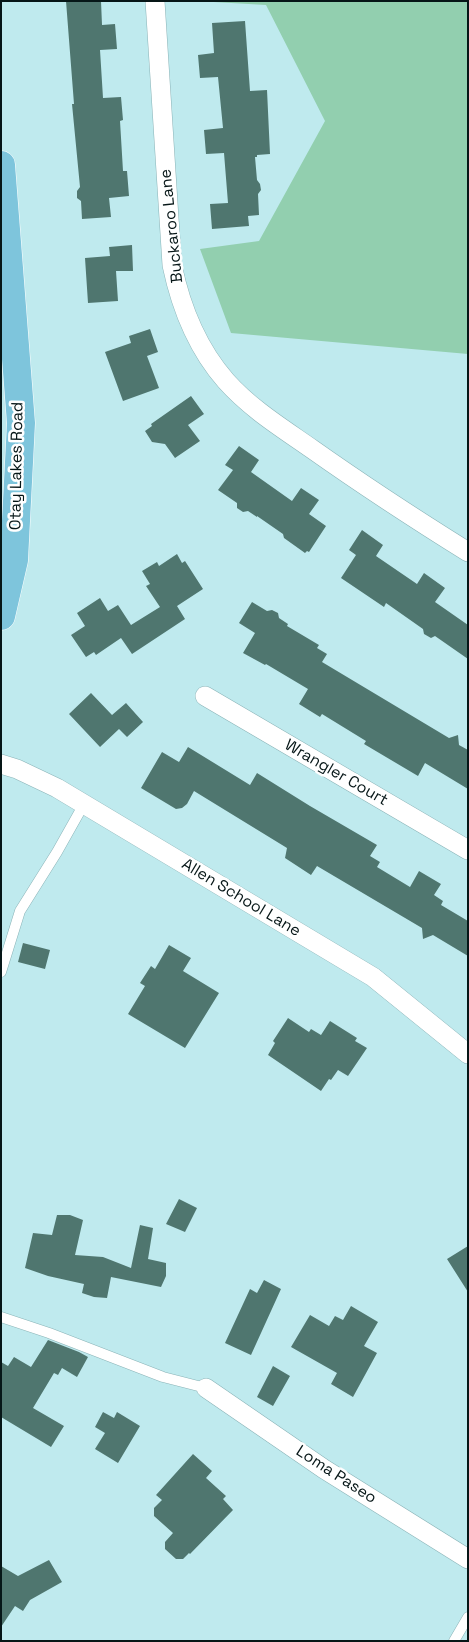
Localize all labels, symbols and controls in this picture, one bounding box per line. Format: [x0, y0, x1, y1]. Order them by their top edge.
street label: Buckaroo Lane [156, 168, 188, 284]
street label: Otay Lakes Road [6, 402, 28, 530]
street label: Wrangler Court [281, 736, 391, 810]
street label: Allen School Lane [178, 855, 304, 941]
street label: Loma Paseo [292, 1442, 380, 1508]

